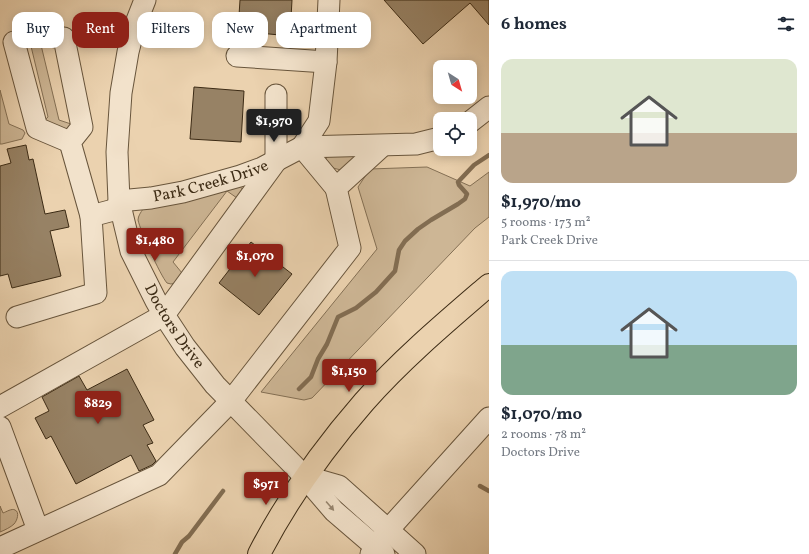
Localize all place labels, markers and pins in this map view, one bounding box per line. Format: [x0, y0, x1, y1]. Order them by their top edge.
pin: $1,970 [241, 109, 307, 143]
pin: $1,480 [122, 228, 188, 262]
pin: $1,070 [222, 244, 288, 278]
pin: $1,150 [316, 359, 382, 393]
pin: $829 [74, 391, 122, 425]
pin: $971 [242, 472, 290, 506]

